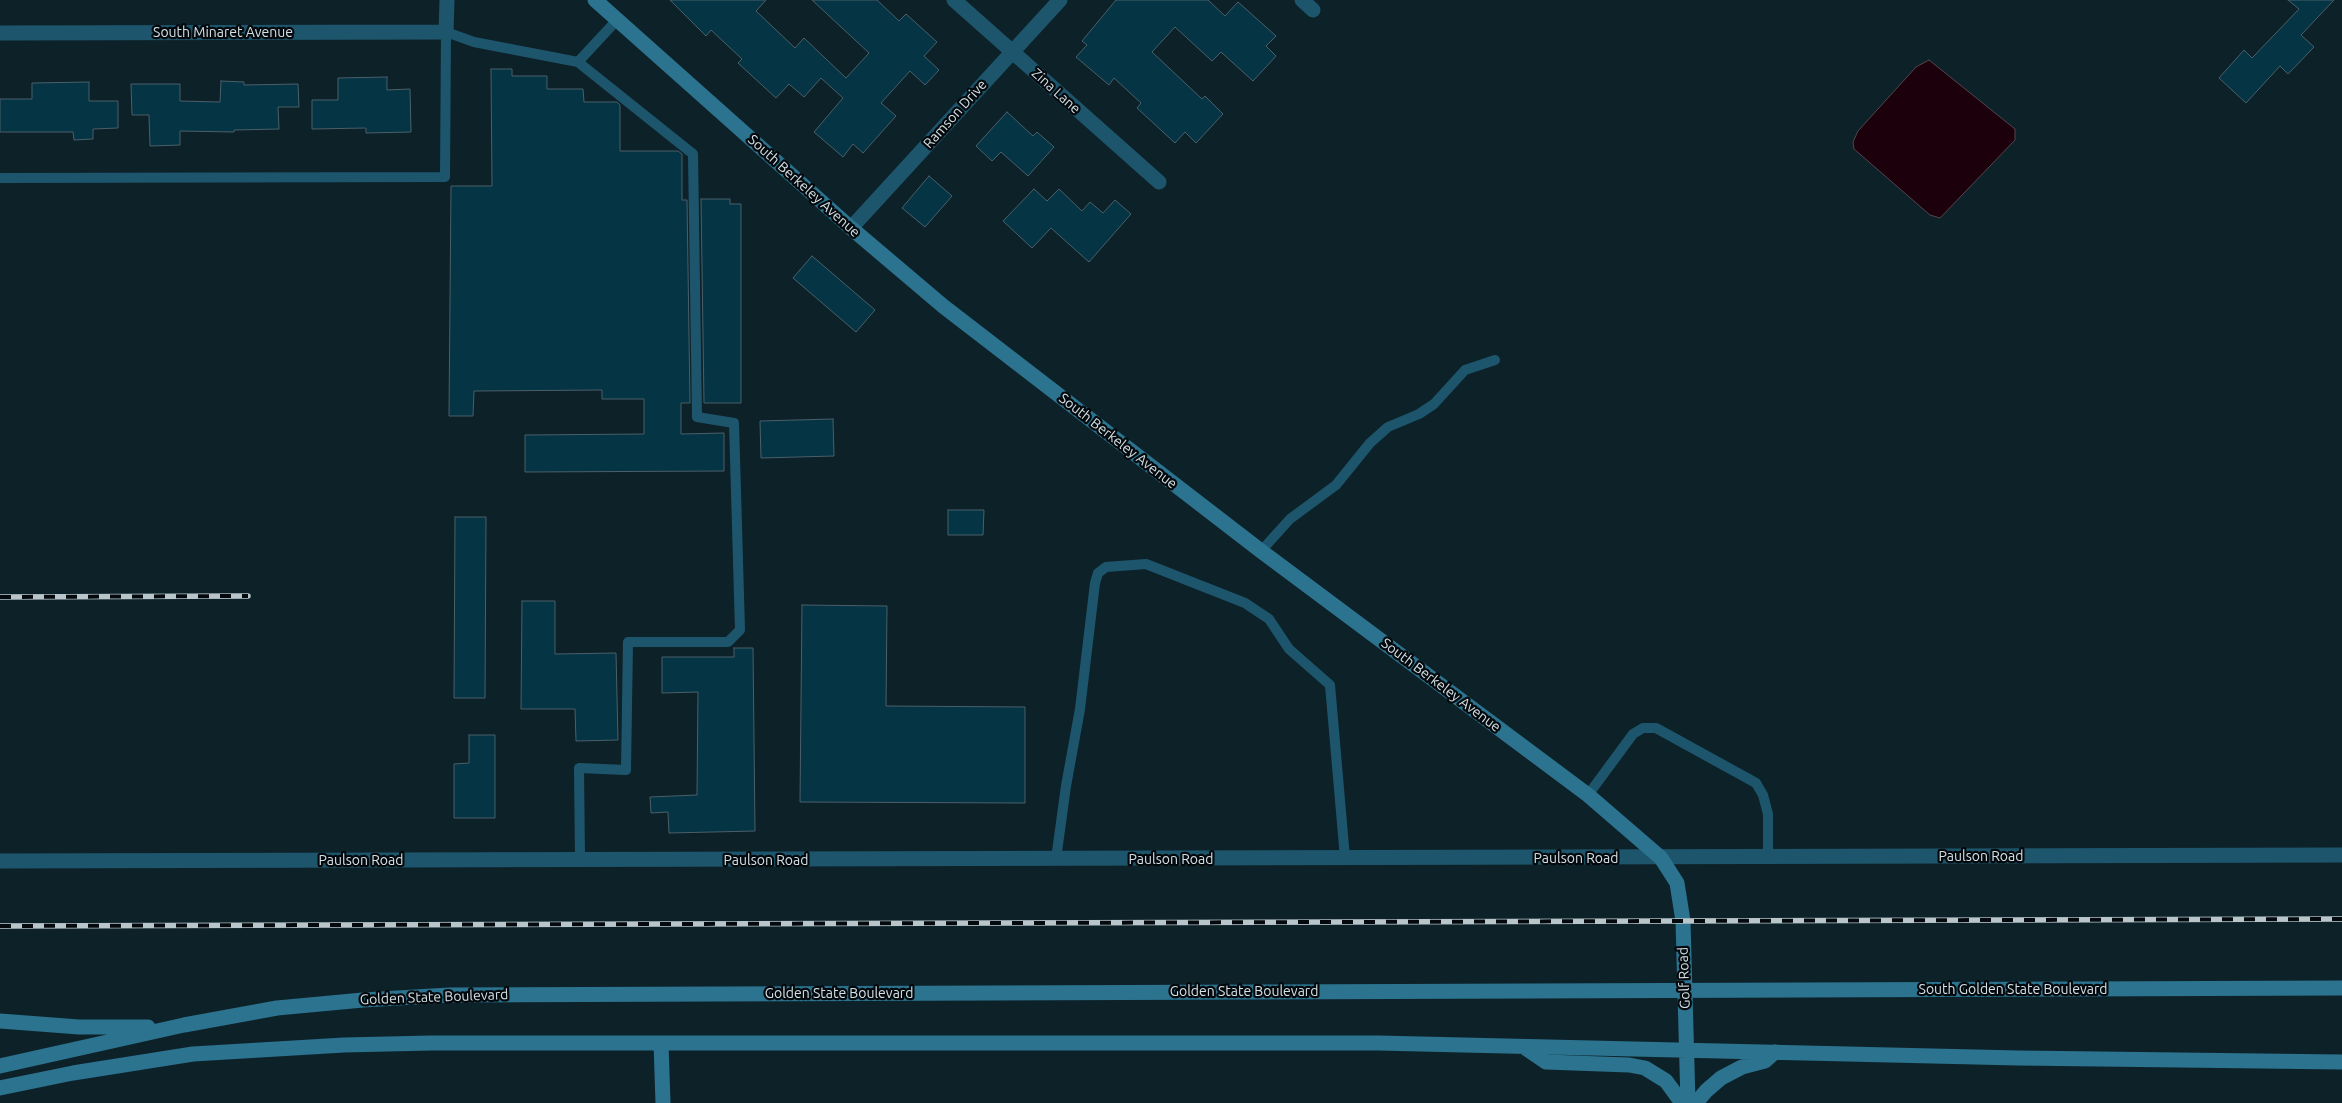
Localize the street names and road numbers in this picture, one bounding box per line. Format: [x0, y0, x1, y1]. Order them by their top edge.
street label: South Minaret Avenue [153, 24, 293, 40]
street label: Zina Lane [1028, 65, 1084, 117]
street label: Ramson Drive [920, 76, 990, 152]
street label: South Berkeley Avenue [744, 131, 864, 241]
street label: South Berkeley Avenue [1056, 390, 1180, 492]
street label: South Berkeley Avenue [1378, 635, 1504, 735]
street label: Paulson Road [1939, 848, 2023, 864]
street label: Paulson Road [1534, 850, 1618, 866]
street label: Paulson Road [1129, 851, 1213, 867]
street label: Paulson Road [319, 852, 403, 868]
street label: Paulson Road [724, 852, 808, 868]
street label: Golf Road [1675, 947, 1693, 1009]
street label: South Golden State Boulevard [1919, 981, 2107, 997]
street label: Golden State Boulevard [1170, 983, 1318, 999]
street label: Golden State Boulevard [765, 985, 913, 1001]
street label: Golden State Boulevard [359, 986, 509, 1008]

